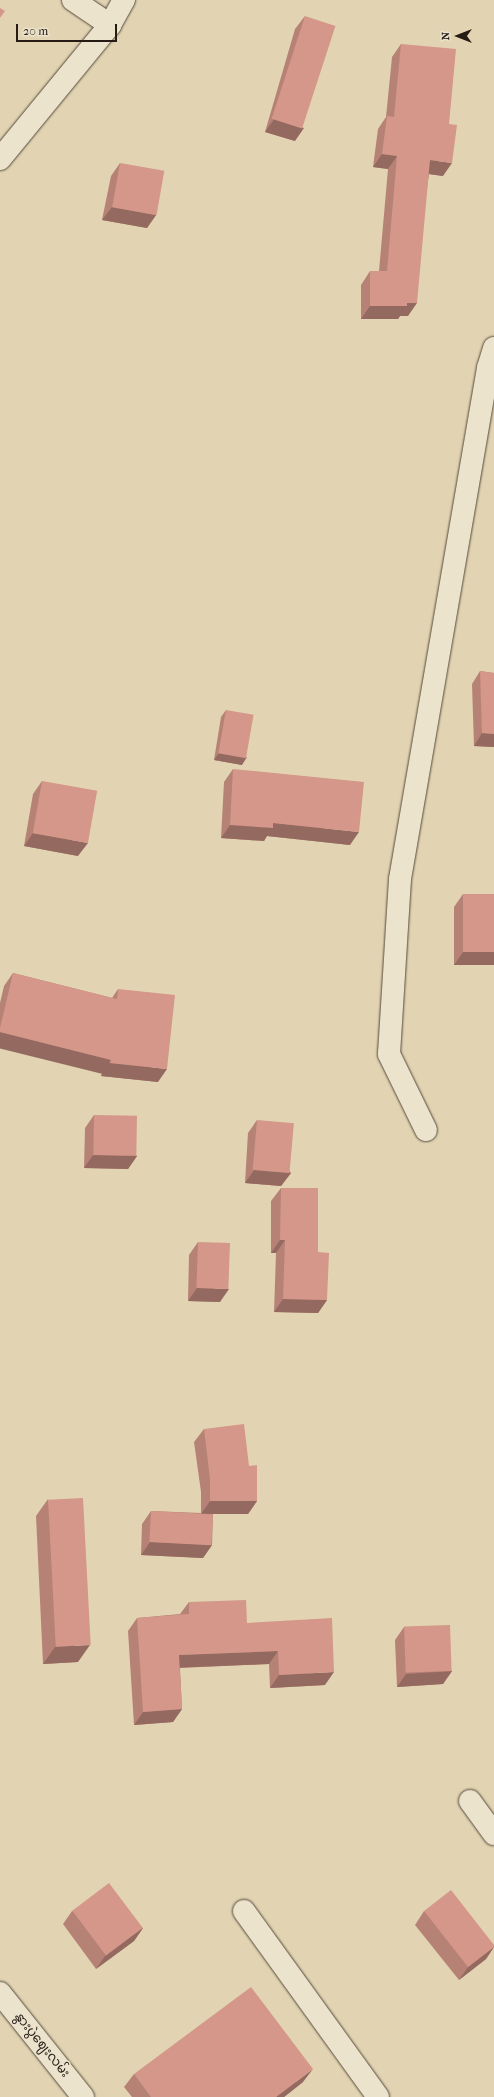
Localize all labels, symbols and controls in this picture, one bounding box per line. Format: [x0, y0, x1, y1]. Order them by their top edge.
scale bar [18, 16, 119, 42]
north arrow [438, 16, 478, 56]
text: 20 m [23, 24, 48, 38]
text: N [439, 32, 452, 40]
street label: နွားပွဲဈေးလမ်း [11, 2009, 73, 2081]

